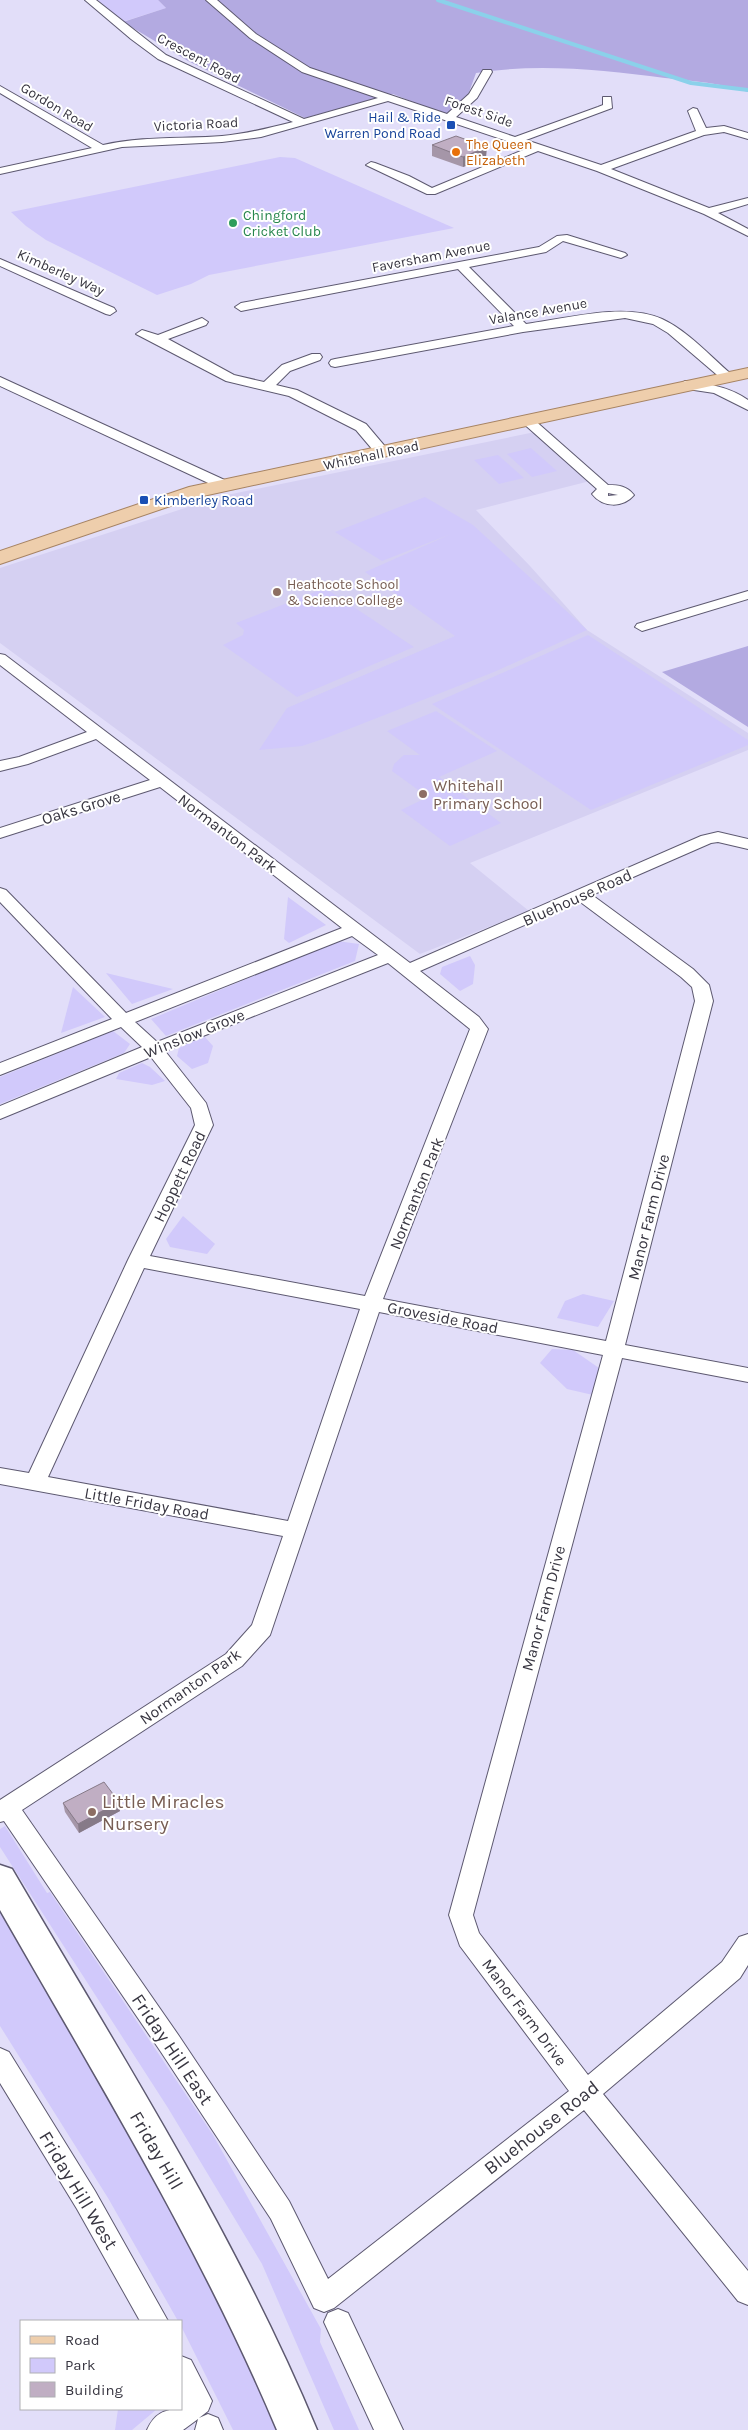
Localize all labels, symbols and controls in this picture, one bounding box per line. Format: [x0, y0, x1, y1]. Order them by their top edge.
street label: Crescent Road [154, 29, 243, 88]
street label: Gordon Road [17, 79, 96, 136]
street label: Forest Side [443, 92, 515, 131]
place label: Hail & Ride Warren Pond Road [324, 109, 441, 142]
street label: Victoria Road [153, 114, 239, 135]
marker: Hail & Ride Warren Pond Road [445, 119, 457, 131]
place label: The Queen Elizabeth [466, 136, 532, 169]
marker: The Queen Elizabeth [450, 146, 462, 158]
place label: Chingford Cricket Club [243, 207, 321, 240]
marker: Chingford Cricket Club [227, 217, 239, 229]
street label: Faversham Avenue [371, 237, 492, 276]
street label: Kimberley Way [15, 246, 107, 299]
street label: Valance Avenue [488, 295, 588, 328]
street label: Whitehall Road [322, 437, 420, 474]
place label: Kimberley Road [154, 492, 254, 509]
marker: Kimberley Road [138, 494, 150, 506]
place label: Heathcote School & Science College [287, 576, 403, 609]
marker: Heathcote School & Science College [271, 586, 283, 598]
place label: Whitehall Primary School [433, 776, 543, 813]
street label: Oaks Grove [39, 786, 123, 828]
marker: Whitehall Primary School [417, 788, 429, 800]
street label: Normanton Park [174, 790, 281, 877]
street label: Bluehouse Road [520, 865, 635, 930]
street label: Winslow Grove [141, 1005, 247, 1062]
street label: Hoppett Road [149, 1128, 210, 1225]
street label: Normanton Park [385, 1134, 448, 1252]
street label: Manor Farm Drive [624, 1152, 673, 1282]
street label: Groveside Road [386, 1297, 500, 1338]
street label: Little Friday Road [83, 1483, 211, 1524]
street label: Manor Farm Drive [518, 1543, 569, 1673]
street label: Normanton Park [136, 1644, 245, 1728]
place label: Little Miracles Nursery [102, 1791, 224, 1835]
marker: Little Miracles Nursery [86, 1806, 98, 1818]
street label: Manor Farm Drive [478, 1955, 571, 2070]
street label: Friday Hill East [127, 1990, 217, 2109]
street label: Bluehouse Road [480, 2076, 603, 2179]
street label: Friday Hill [125, 2108, 187, 2193]
street label: Friday Hill West [34, 2127, 122, 2254]
legend [20, 2320, 182, 2410]
text: Road [65, 2331, 100, 2349]
text: Park [65, 2356, 95, 2374]
text: Building [65, 2381, 123, 2399]

